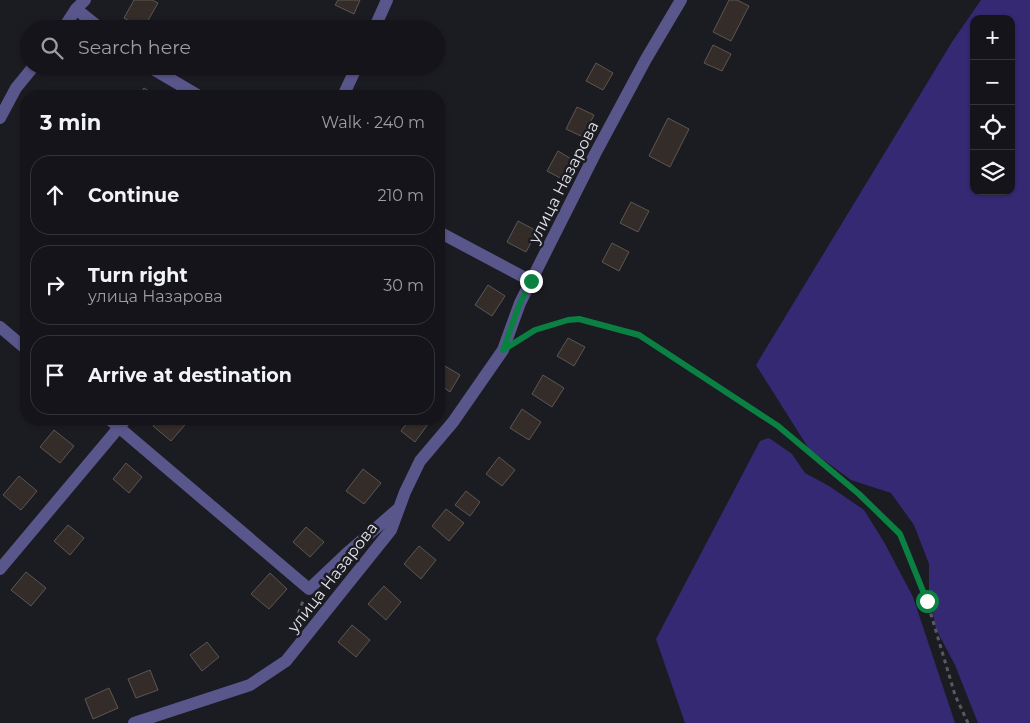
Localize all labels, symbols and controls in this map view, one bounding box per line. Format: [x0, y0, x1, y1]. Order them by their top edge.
map controls [970, 15, 1015, 195]
button: + [970, 15, 1015, 60]
search box [20, 20, 445, 75]
icon: search [38, 34, 66, 62]
text: Search here [78, 36, 191, 59]
button: − [970, 60, 1015, 105]
button: locate [970, 105, 1015, 150]
text: 3 min [40, 110, 101, 135]
text: Walk · 240 m [321, 113, 425, 132]
street label: улица Назарова [524, 118, 602, 247]
button: layers [970, 150, 1015, 195]
icon: ahead [41, 181, 69, 209]
text: Continue [88, 184, 179, 207]
text: 210 m [377, 186, 424, 205]
text: Turn right [88, 264, 188, 287]
route end [520, 270, 543, 293]
icon: right [41, 271, 69, 299]
text: 30 m [383, 276, 424, 295]
text: улица Назарова [88, 287, 223, 306]
icon: arrive [41, 361, 69, 389]
text: Arrive at destination [88, 364, 292, 387]
street label: улица Назарова [283, 518, 381, 637]
route start [916, 590, 939, 613]

